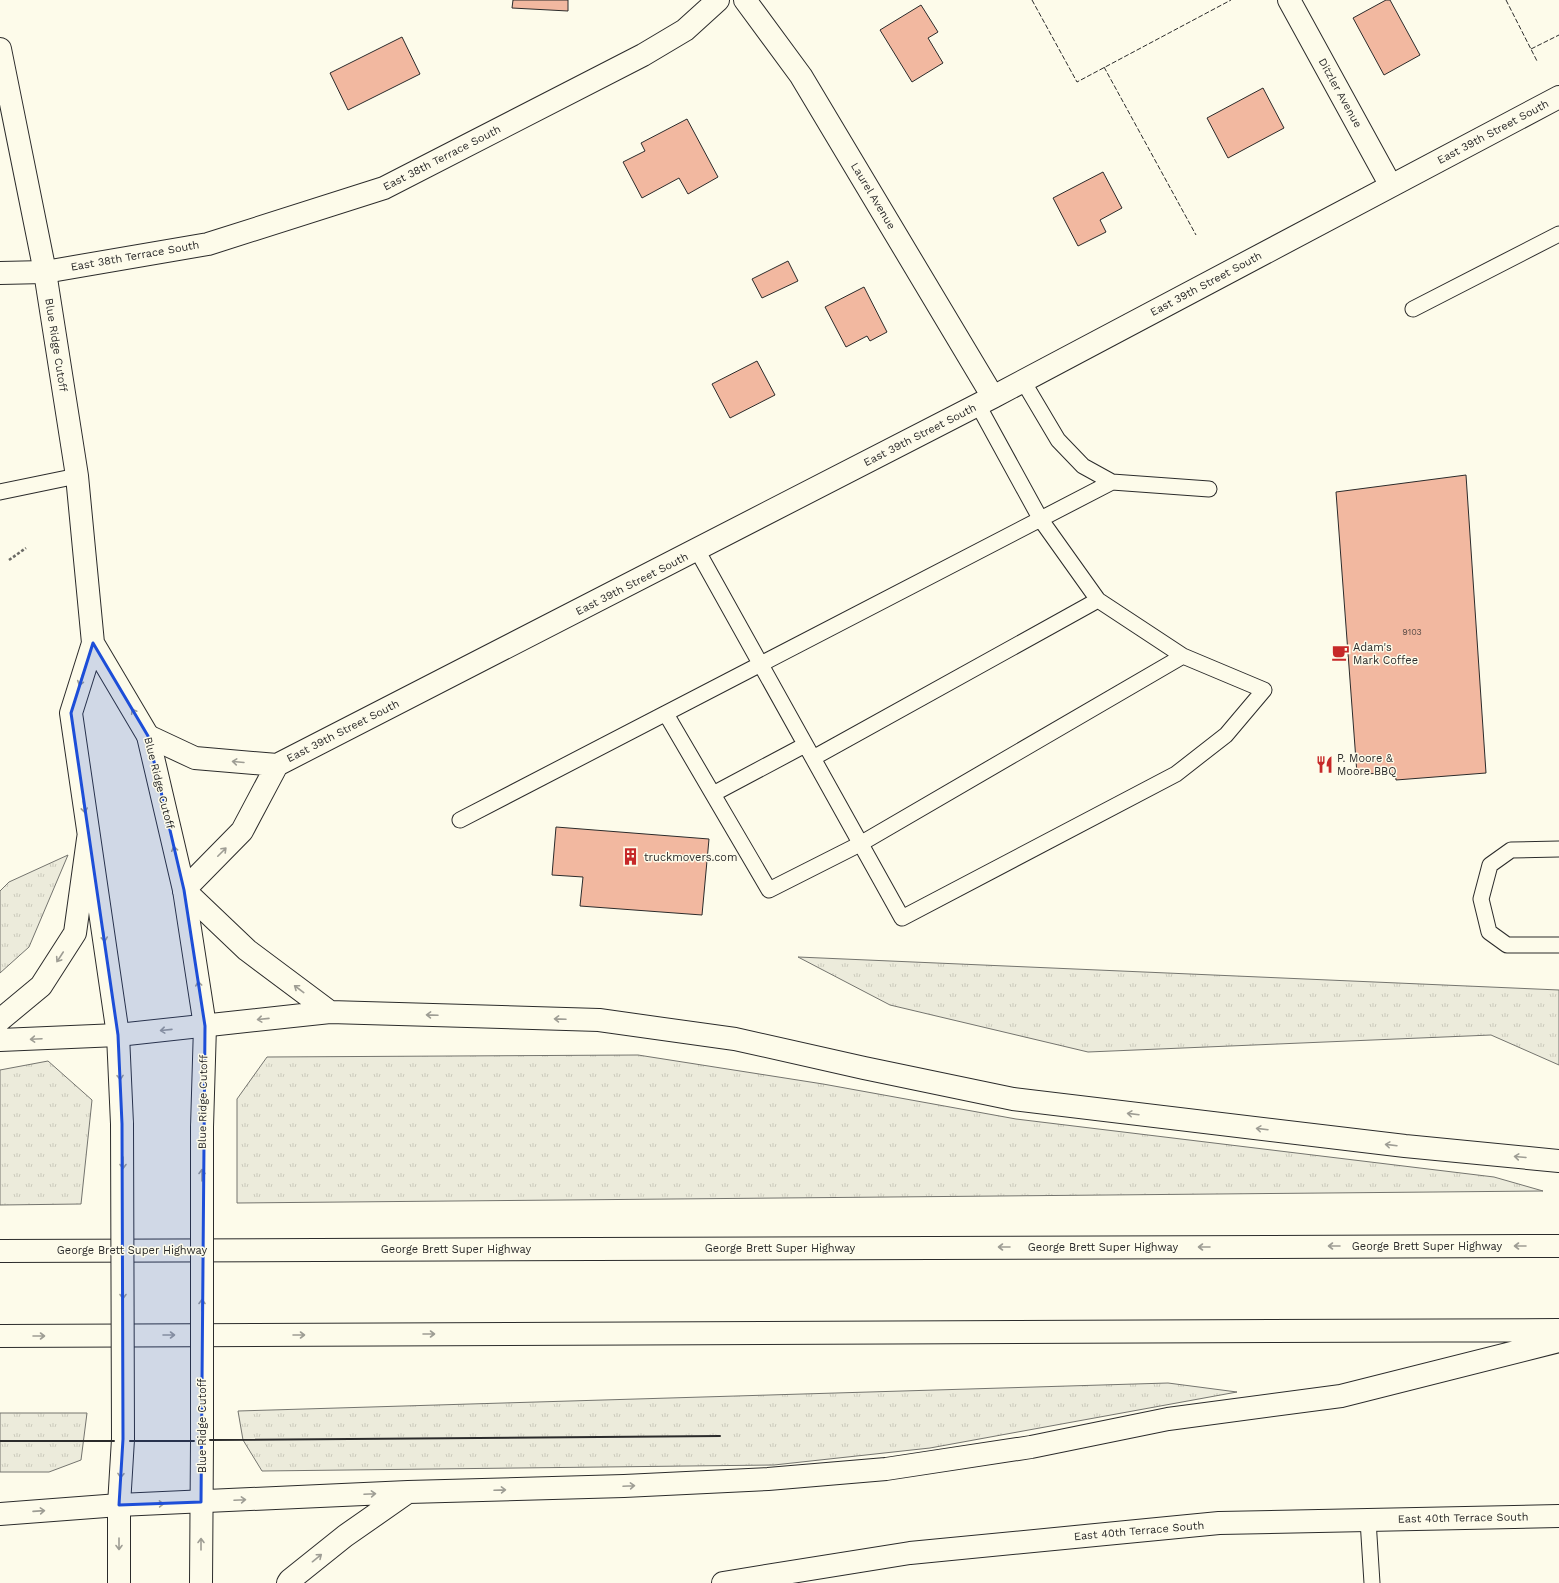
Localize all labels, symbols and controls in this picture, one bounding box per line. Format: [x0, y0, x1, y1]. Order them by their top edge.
street label: Ditzler Avenue [1316, 56, 1364, 130]
street label: East 39th Street South [1435, 97, 1551, 167]
street label: East 38th Terrace South [381, 123, 503, 193]
street label: Laurel Avenue [848, 160, 898, 232]
street label: East 38th Terrace South [70, 238, 200, 274]
street label: East 39th Street South [1148, 249, 1264, 319]
street label: Blue Ridge Cutoff [42, 297, 70, 393]
street label: East 39th Street South [862, 401, 978, 469]
street label: East 39th Street South [574, 550, 690, 618]
house number: 9103 [1402, 627, 1422, 637]
place label: Adam's Mark Coffee [1353, 641, 1418, 667]
cafe icon: Adam's Mark Coffee [1330, 643, 1350, 663]
one-way arrow [77, 673, 84, 686]
street label: East 39th Street South [285, 697, 401, 765]
one-way arrow [131, 708, 139, 720]
street label: Blue Ridge Cutoff [141, 736, 177, 831]
place label: P. Moore & Moore BBQ [1337, 752, 1397, 778]
restaurant icon: P. Moore & Moore BBQ [1314, 754, 1334, 774]
one-way arrow [232, 758, 245, 765]
one-way arrow [80, 801, 88, 814]
one-way arrow [171, 846, 179, 859]
one-way arrow [217, 847, 226, 857]
building icon: truckmovers.com [621, 847, 641, 867]
place label: truckmovers.com [644, 851, 737, 864]
one-way arrow [100, 929, 108, 942]
one-way arrow [55, 951, 64, 962]
one-way arrow [195, 981, 203, 994]
one-way arrow [293, 984, 304, 993]
one-way arrow [426, 1011, 439, 1019]
one-way arrow [554, 1015, 567, 1023]
one-way arrow [257, 1016, 270, 1023]
one-way arrow [160, 1026, 173, 1034]
one-way arrow [30, 1035, 43, 1042]
street label: Blue Ridge Cutoff [196, 1054, 210, 1149]
one-way arrow [116, 1067, 123, 1080]
one-way arrow [1127, 1110, 1140, 1118]
one-way arrow [1256, 1125, 1269, 1133]
one-way arrow [1385, 1141, 1398, 1149]
one-way arrow [1514, 1154, 1527, 1161]
one-way arrow [119, 1156, 127, 1169]
one-way arrow [198, 1169, 206, 1182]
street label: George Brett Super Highway [1352, 1240, 1502, 1253]
street label: George Brett Super Highway [1028, 1241, 1178, 1254]
street label: George Brett Super Highway [705, 1242, 855, 1255]
one-way arrow [1328, 1242, 1341, 1250]
one-way arrow [1514, 1242, 1527, 1250]
street label: George Brett Super Highway [381, 1243, 531, 1256]
one-way arrow [998, 1243, 1011, 1251]
one-way arrow [1198, 1243, 1211, 1251]
street label: George Brett Super Highway [57, 1244, 207, 1257]
one-way arrow [119, 1286, 127, 1299]
one-way arrow [198, 1299, 206, 1312]
one-way arrow [422, 1330, 435, 1338]
one-way arrow [162, 1331, 175, 1339]
one-way arrow [292, 1331, 305, 1339]
one-way arrow [32, 1332, 45, 1340]
street label: Blue Ridge Cutoff [196, 1378, 209, 1473]
one-way arrow [118, 1465, 125, 1478]
one-way arrow [622, 1482, 635, 1489]
one-way arrow [493, 1486, 506, 1493]
one-way arrow [363, 1490, 376, 1498]
one-way arrow [233, 1497, 246, 1504]
one-way arrow [151, 1500, 164, 1508]
one-way arrow [32, 1507, 45, 1514]
street label: East 40th Terrace South [1398, 1510, 1528, 1526]
street label: East 40th Terrace South [1073, 1519, 1205, 1543]
one-way arrow [115, 1537, 123, 1550]
one-way arrow [197, 1538, 205, 1551]
one-way arrow [312, 1553, 323, 1562]

